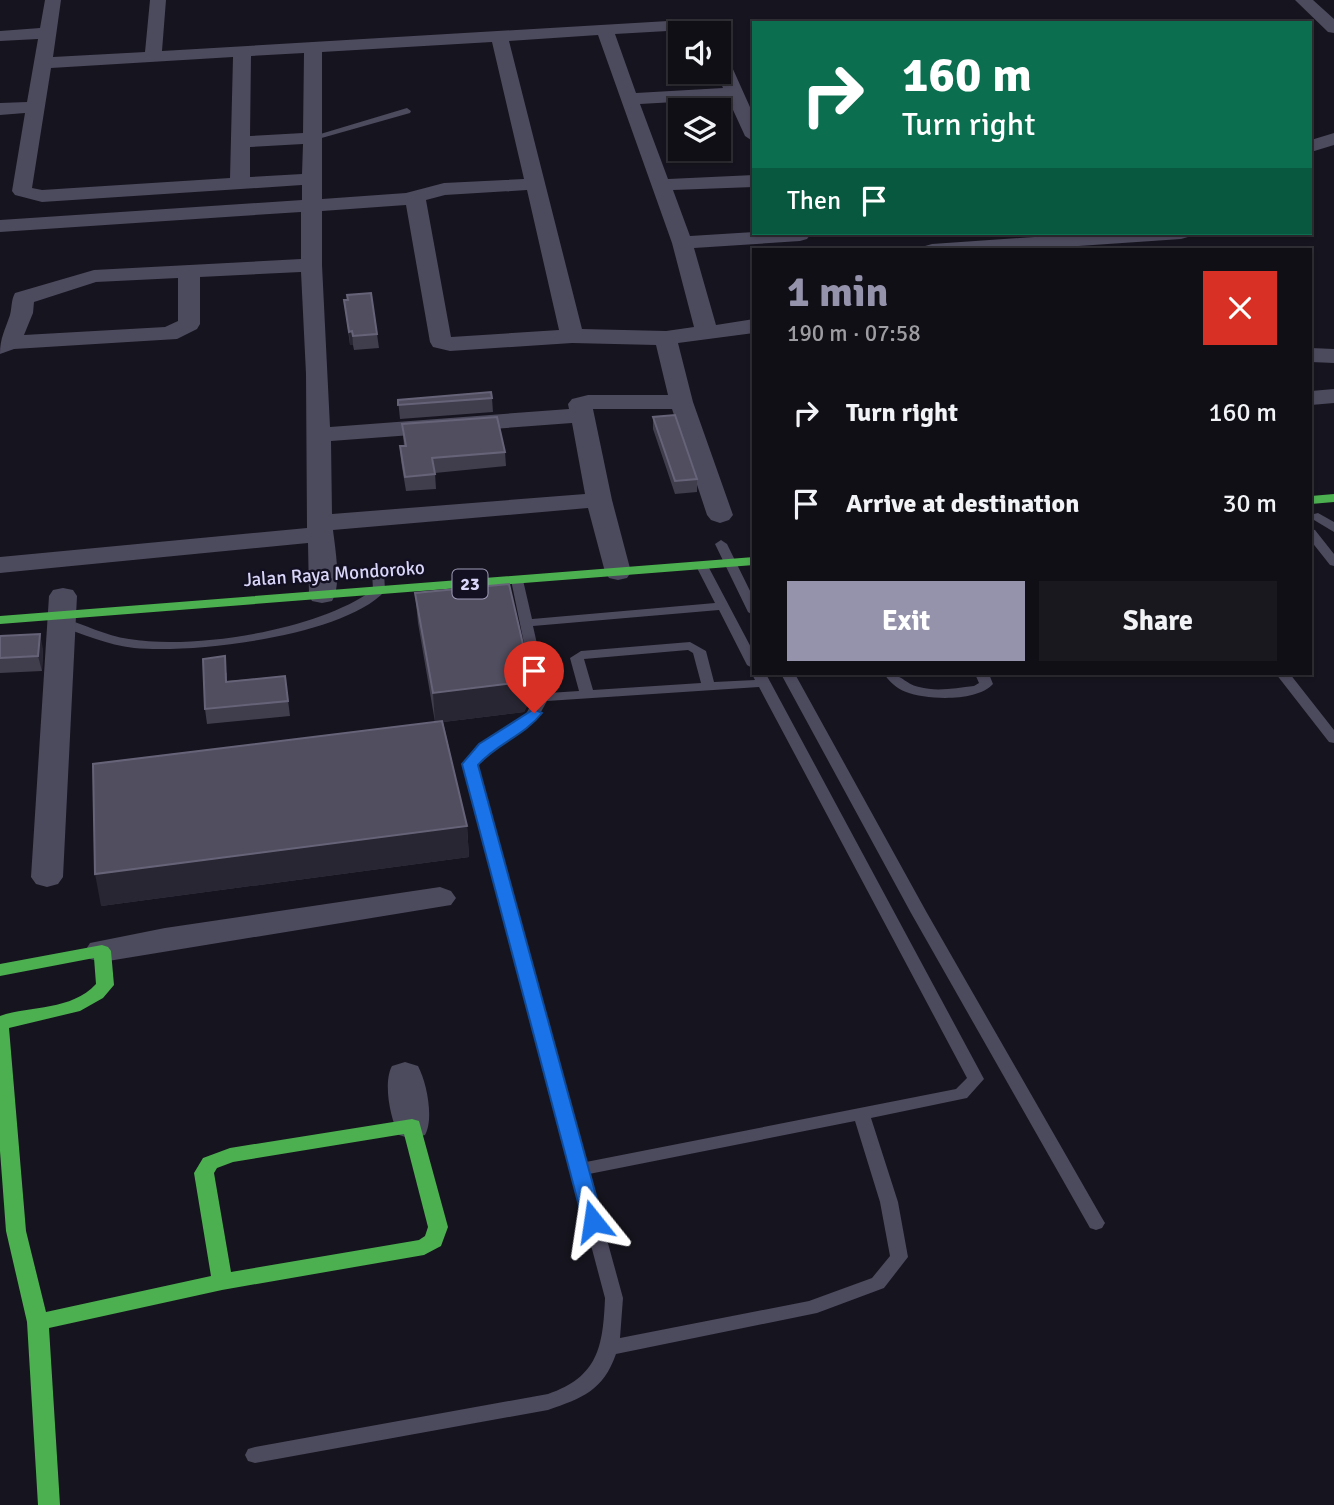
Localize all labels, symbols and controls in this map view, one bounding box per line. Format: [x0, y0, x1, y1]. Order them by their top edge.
map controls [668, 21, 731, 161]
button: sound [668, 21, 731, 84]
text: 160 m [902, 45, 1032, 105]
icon: right [787, 49, 878, 140]
button: layers [668, 98, 731, 161]
text: Turn right [902, 105, 1035, 144]
icon: arrive [855, 182, 893, 220]
text: Then [787, 185, 841, 217]
text: 1 min [787, 267, 888, 318]
button: close [1203, 271, 1277, 345]
text: 190 m · 07:58 [787, 319, 921, 348]
icon: right [787, 394, 825, 432]
text: Turn right [846, 397, 958, 429]
text: 160 m [1208, 397, 1277, 429]
icon: arrive [787, 485, 825, 523]
text: Arrive at destination [846, 488, 1079, 520]
text: 30 m [1222, 488, 1277, 520]
street label: Jalan Raya Mondoroko [243, 556, 426, 592]
road number: 23 [452, 570, 488, 598]
button: Exit [787, 581, 1025, 661]
button: Share [1039, 581, 1277, 661]
pin [504, 641, 564, 713]
icon: arrive [515, 652, 553, 690]
position arrow [556, 1184, 630, 1258]

